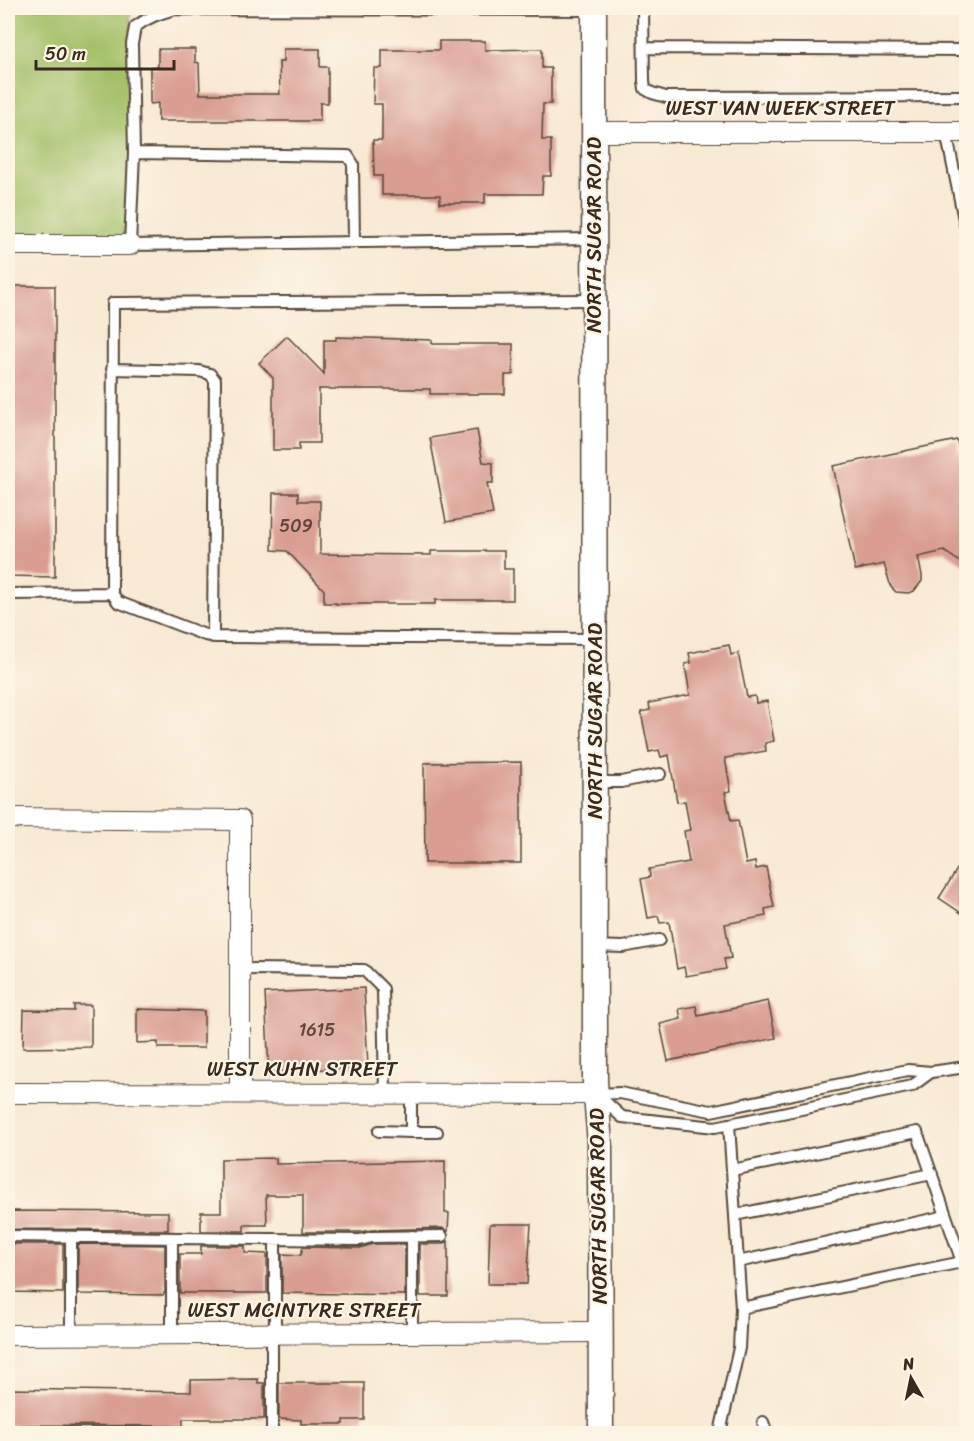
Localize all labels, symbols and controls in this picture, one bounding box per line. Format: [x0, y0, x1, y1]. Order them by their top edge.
scale bar [36, 33, 174, 71]
text: 50 m [45, 38, 86, 70]
street label: WEST VAN WEEK STREET [665, 89, 896, 127]
street label: NORTH SUGAR ROAD [575, 137, 613, 333]
house number: 509 [279, 510, 313, 542]
street label: NORTH SUGAR ROAD [576, 623, 614, 819]
house number: 1615 [299, 1014, 335, 1046]
street label: WEST KUHN STREET [207, 1050, 398, 1088]
street label: NORTH SUGAR ROAD [577, 1107, 619, 1304]
street label: WEST MCINTYRE STREET [187, 1291, 422, 1329]
north arrow [881, 1348, 941, 1408]
text: N [900, 1348, 917, 1379]

